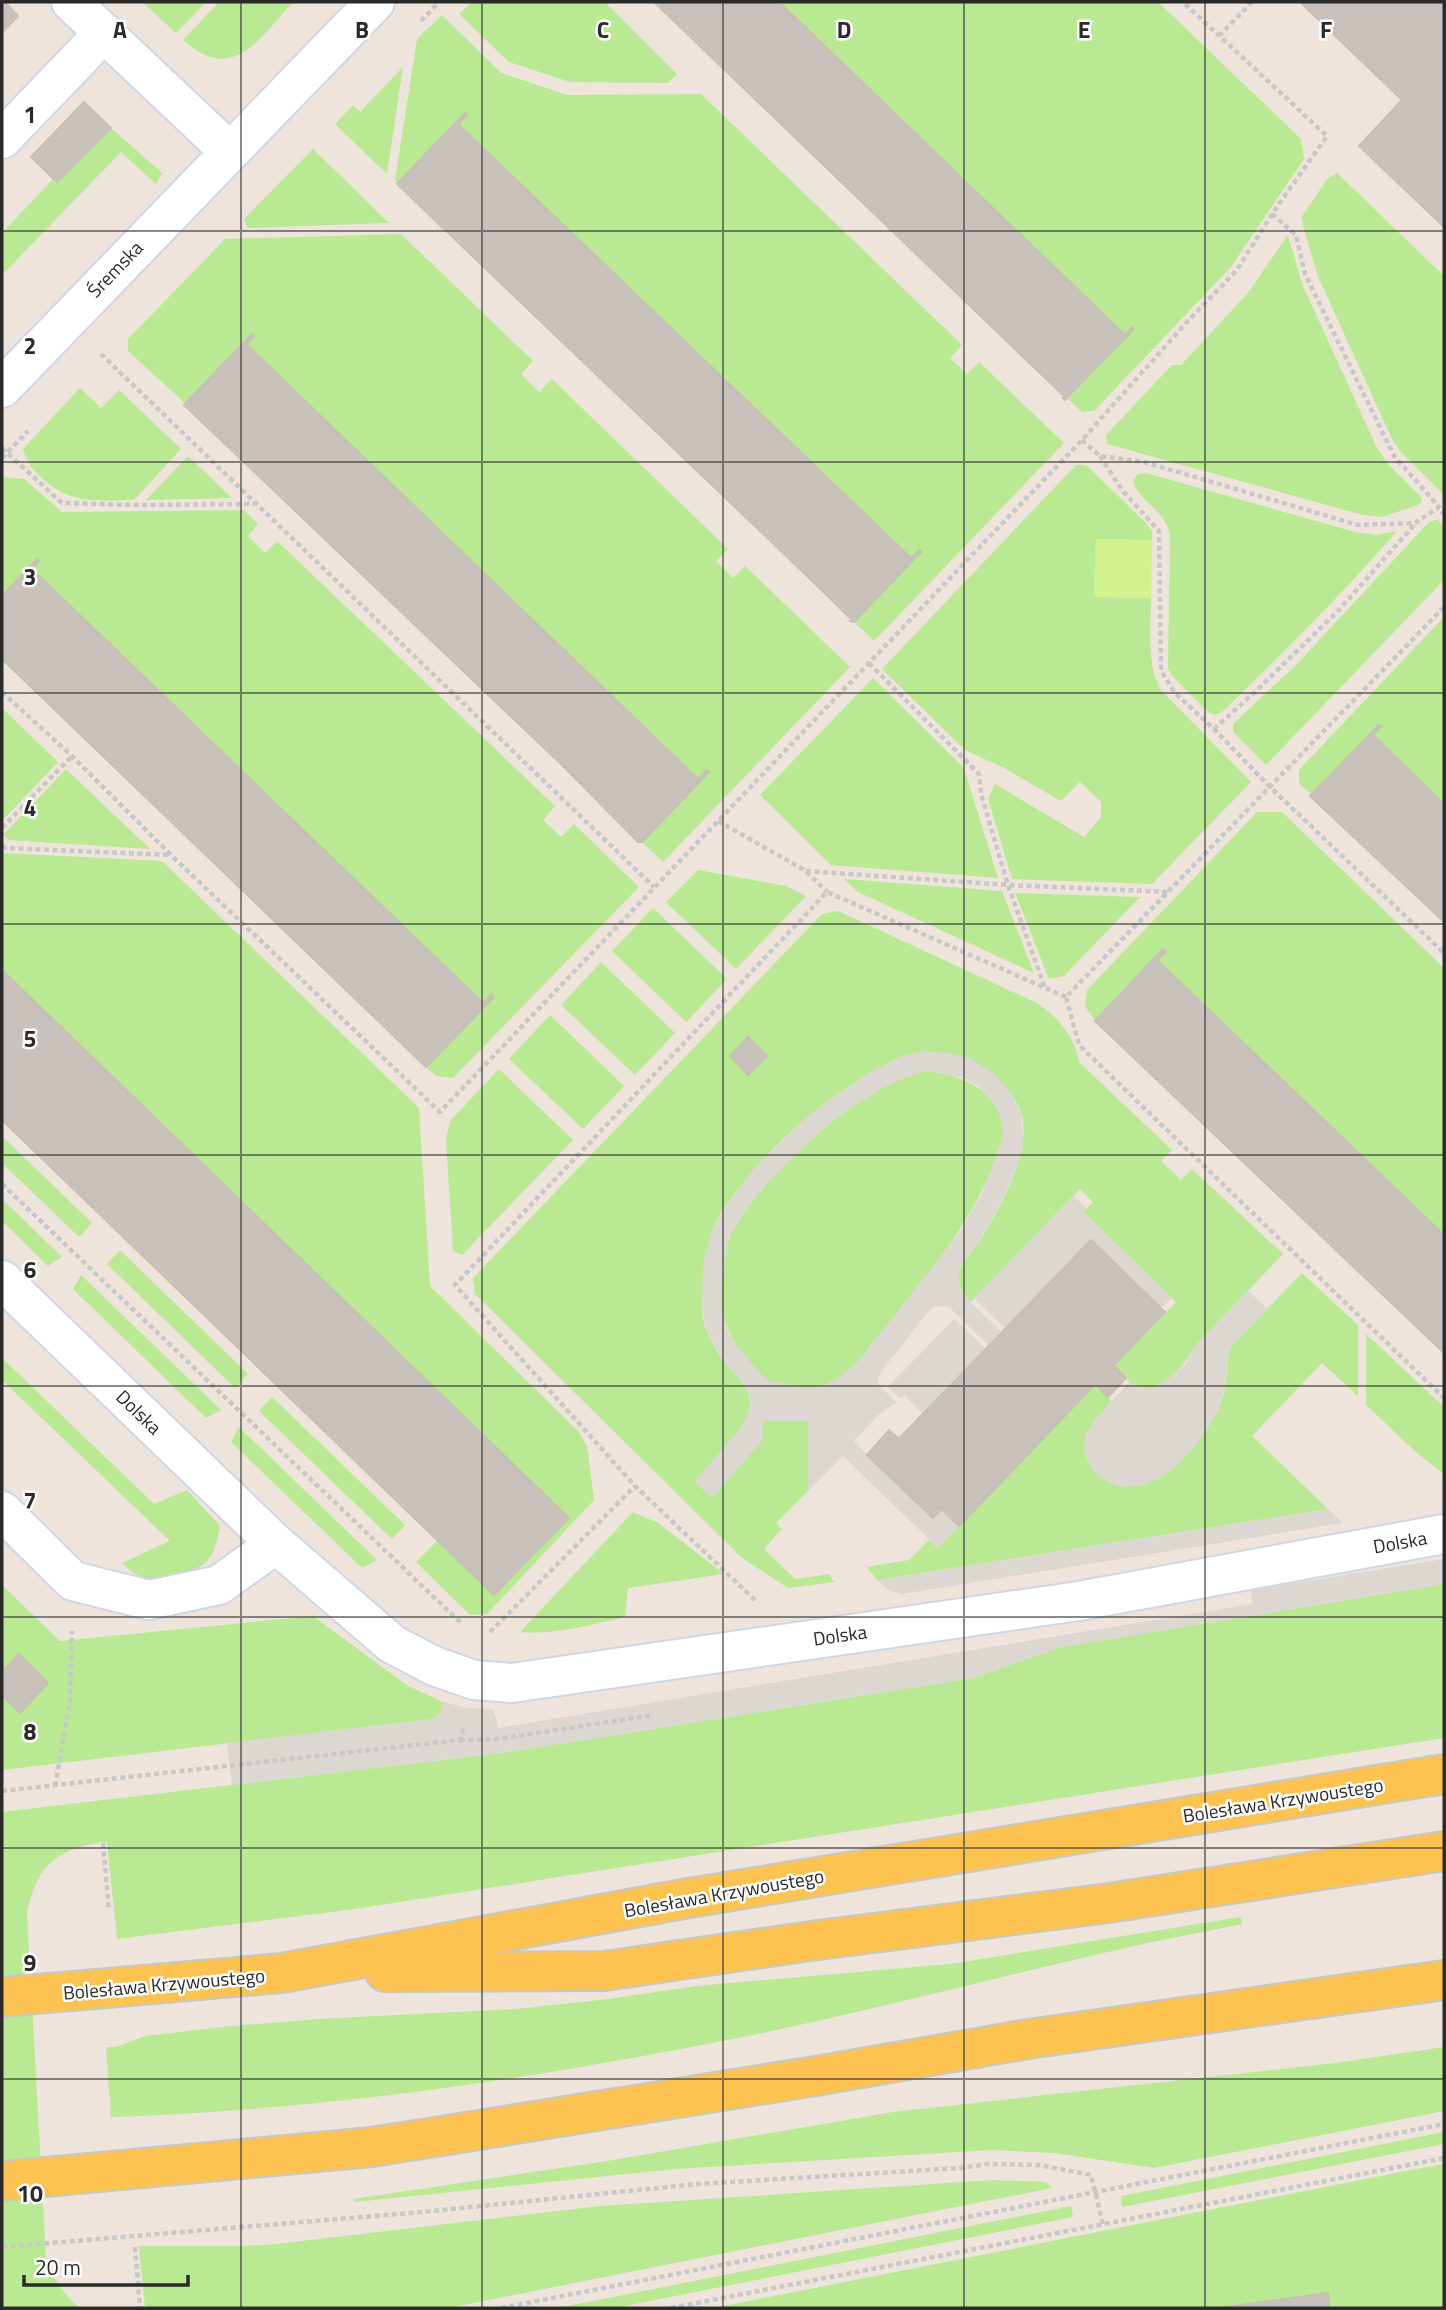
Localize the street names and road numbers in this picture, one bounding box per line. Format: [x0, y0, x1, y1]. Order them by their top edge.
street label: Śremska [80, 233, 150, 304]
street label: Dolska [110, 1382, 169, 1441]
street label: Dolska [1371, 1522, 1430, 1560]
street label: Dolska [811, 1616, 869, 1653]
street label: Bolesława Krzywoustego [1181, 1769, 1385, 1830]
street label: Bolesława Krzywoustego [622, 1861, 826, 1924]
street label: Bolesława Krzywoustego [62, 1960, 266, 2007]

